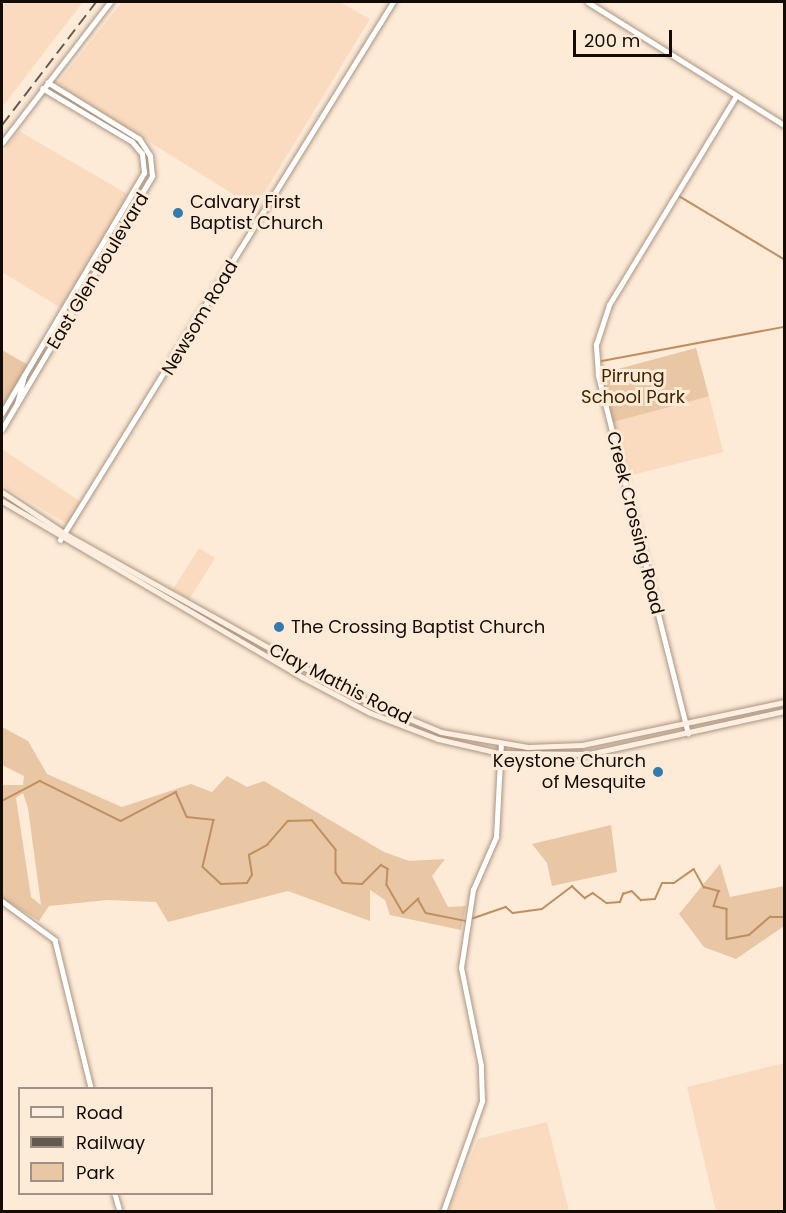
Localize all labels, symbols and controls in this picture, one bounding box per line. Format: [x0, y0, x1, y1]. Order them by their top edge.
scale bar [576, 18, 675, 56]
text: 200 m [584, 28, 640, 53]
street label: East Glen Boulevard [43, 189, 153, 353]
place label: Calvary First Baptist Church [190, 192, 323, 234]
marker: Calvary First Baptist Church [171, 206, 185, 220]
street label: Newsom Road [157, 257, 243, 379]
park label: Pirrung School Park [581, 366, 685, 409]
street label: Creek Crossing Road [602, 429, 668, 617]
place label: The Crossing Baptist Church [291, 616, 545, 638]
marker: The Crossing Baptist Church [272, 620, 286, 634]
street label: Clay Mathis Road [265, 639, 415, 729]
place label: Keystone Church of Mesquite [493, 751, 646, 794]
marker: Keystone Church of Mesquite [651, 765, 665, 779]
legend [18, 1087, 213, 1195]
text: Road [76, 1100, 123, 1125]
text: Railway [76, 1130, 145, 1155]
text: Park [76, 1160, 115, 1185]

